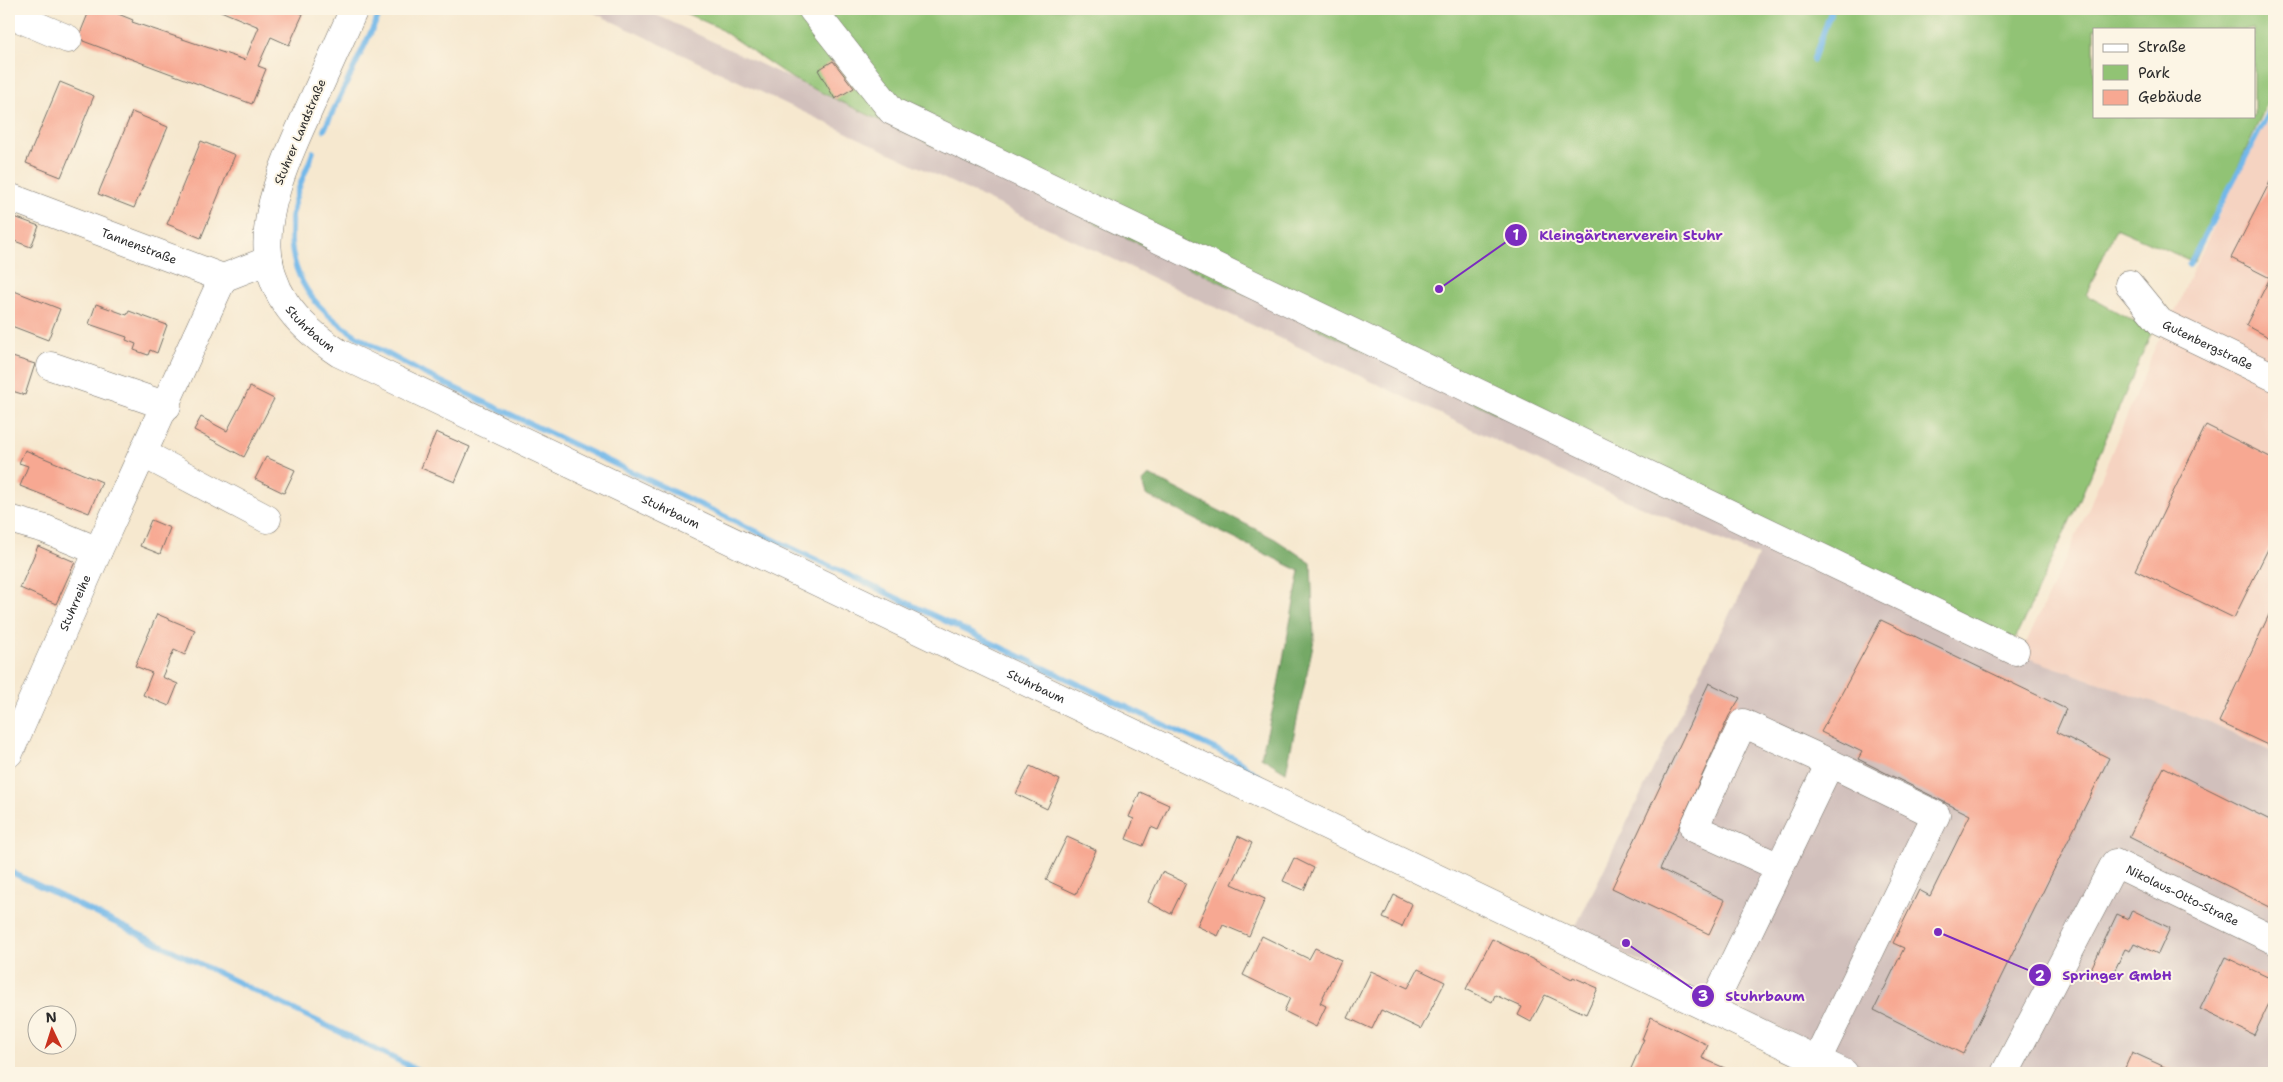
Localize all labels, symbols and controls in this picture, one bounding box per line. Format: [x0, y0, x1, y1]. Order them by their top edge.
legend [2093, 28, 2256, 118]
text: Straße [2138, 37, 2186, 57]
text: Park [2138, 63, 2170, 83]
street label: Stuhrer Landstraße [270, 76, 330, 187]
text: Gebäude [2138, 87, 2202, 107]
callout: Kleingärtnerverein Stuhr [1504, 220, 1732, 249]
street label: Tannenstraße [99, 225, 179, 268]
text: 1 [1513, 225, 1520, 245]
text: Kleingärtnerverein Stuhr [1539, 226, 1723, 244]
street label: Stuhrbaum [282, 302, 338, 356]
street label: Gutenbergstraße [2160, 316, 2256, 374]
street label: Stuhrbaum [639, 491, 702, 532]
street label: Stuhrreihe [56, 572, 95, 634]
street label: Stuhrbaum [1004, 666, 1068, 707]
street label: Nikolaus-Otto-Straße [2123, 862, 2242, 930]
callout: Springer GmbH [2027, 961, 2182, 990]
text: 2 [2035, 966, 2046, 986]
text: Springer GmbH [2062, 966, 2172, 984]
callout: Stuhrbaum [1691, 981, 1815, 1010]
text: 3 [1698, 986, 1708, 1006]
text: Stuhrbaum [1725, 987, 1805, 1005]
north arrow [28, 1004, 78, 1054]
text: N [45, 1008, 57, 1026]

